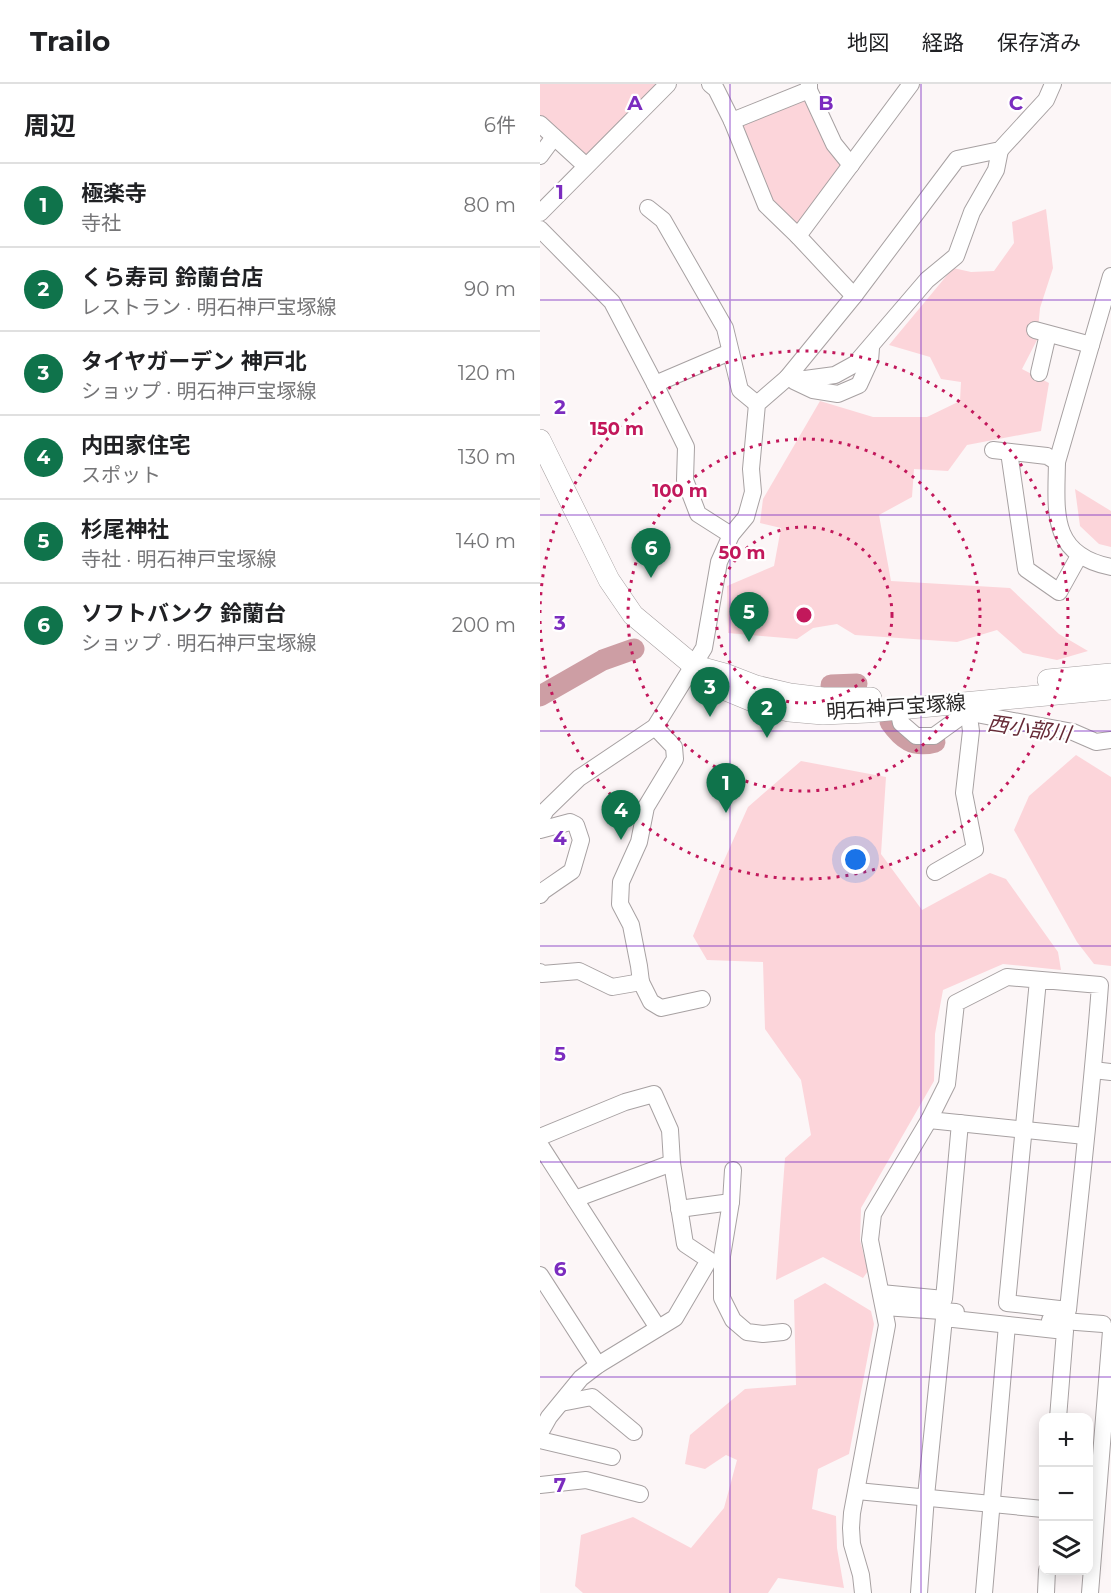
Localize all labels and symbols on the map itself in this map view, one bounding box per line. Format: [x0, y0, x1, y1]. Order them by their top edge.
text: A [626, 91, 643, 115]
text: B [818, 91, 834, 115]
text: C [1009, 91, 1024, 115]
text: 1 [556, 180, 564, 204]
text: 2 [554, 395, 566, 419]
text: 150 m [590, 418, 644, 440]
text: 100 m [652, 480, 708, 502]
pin: 6 [632, 528, 670, 578]
text: 50 m [719, 542, 765, 564]
pin: 5 [730, 592, 768, 642]
centre of rings [794, 605, 814, 625]
text: 3 [553, 611, 566, 635]
pin: 3 [690, 668, 730, 717]
pin: 2 [748, 688, 786, 738]
street label: 明石神戸宝塚線 [825, 690, 967, 724]
water label: 西小部川 [986, 710, 1074, 747]
pin: 1 [706, 764, 746, 813]
pin: 4 [602, 790, 640, 840]
text: 4 [553, 826, 567, 850]
your location [841, 845, 870, 874]
text: 5 [554, 1042, 566, 1066]
text: 6 [554, 1257, 567, 1281]
text: 7 [554, 1473, 566, 1497]

